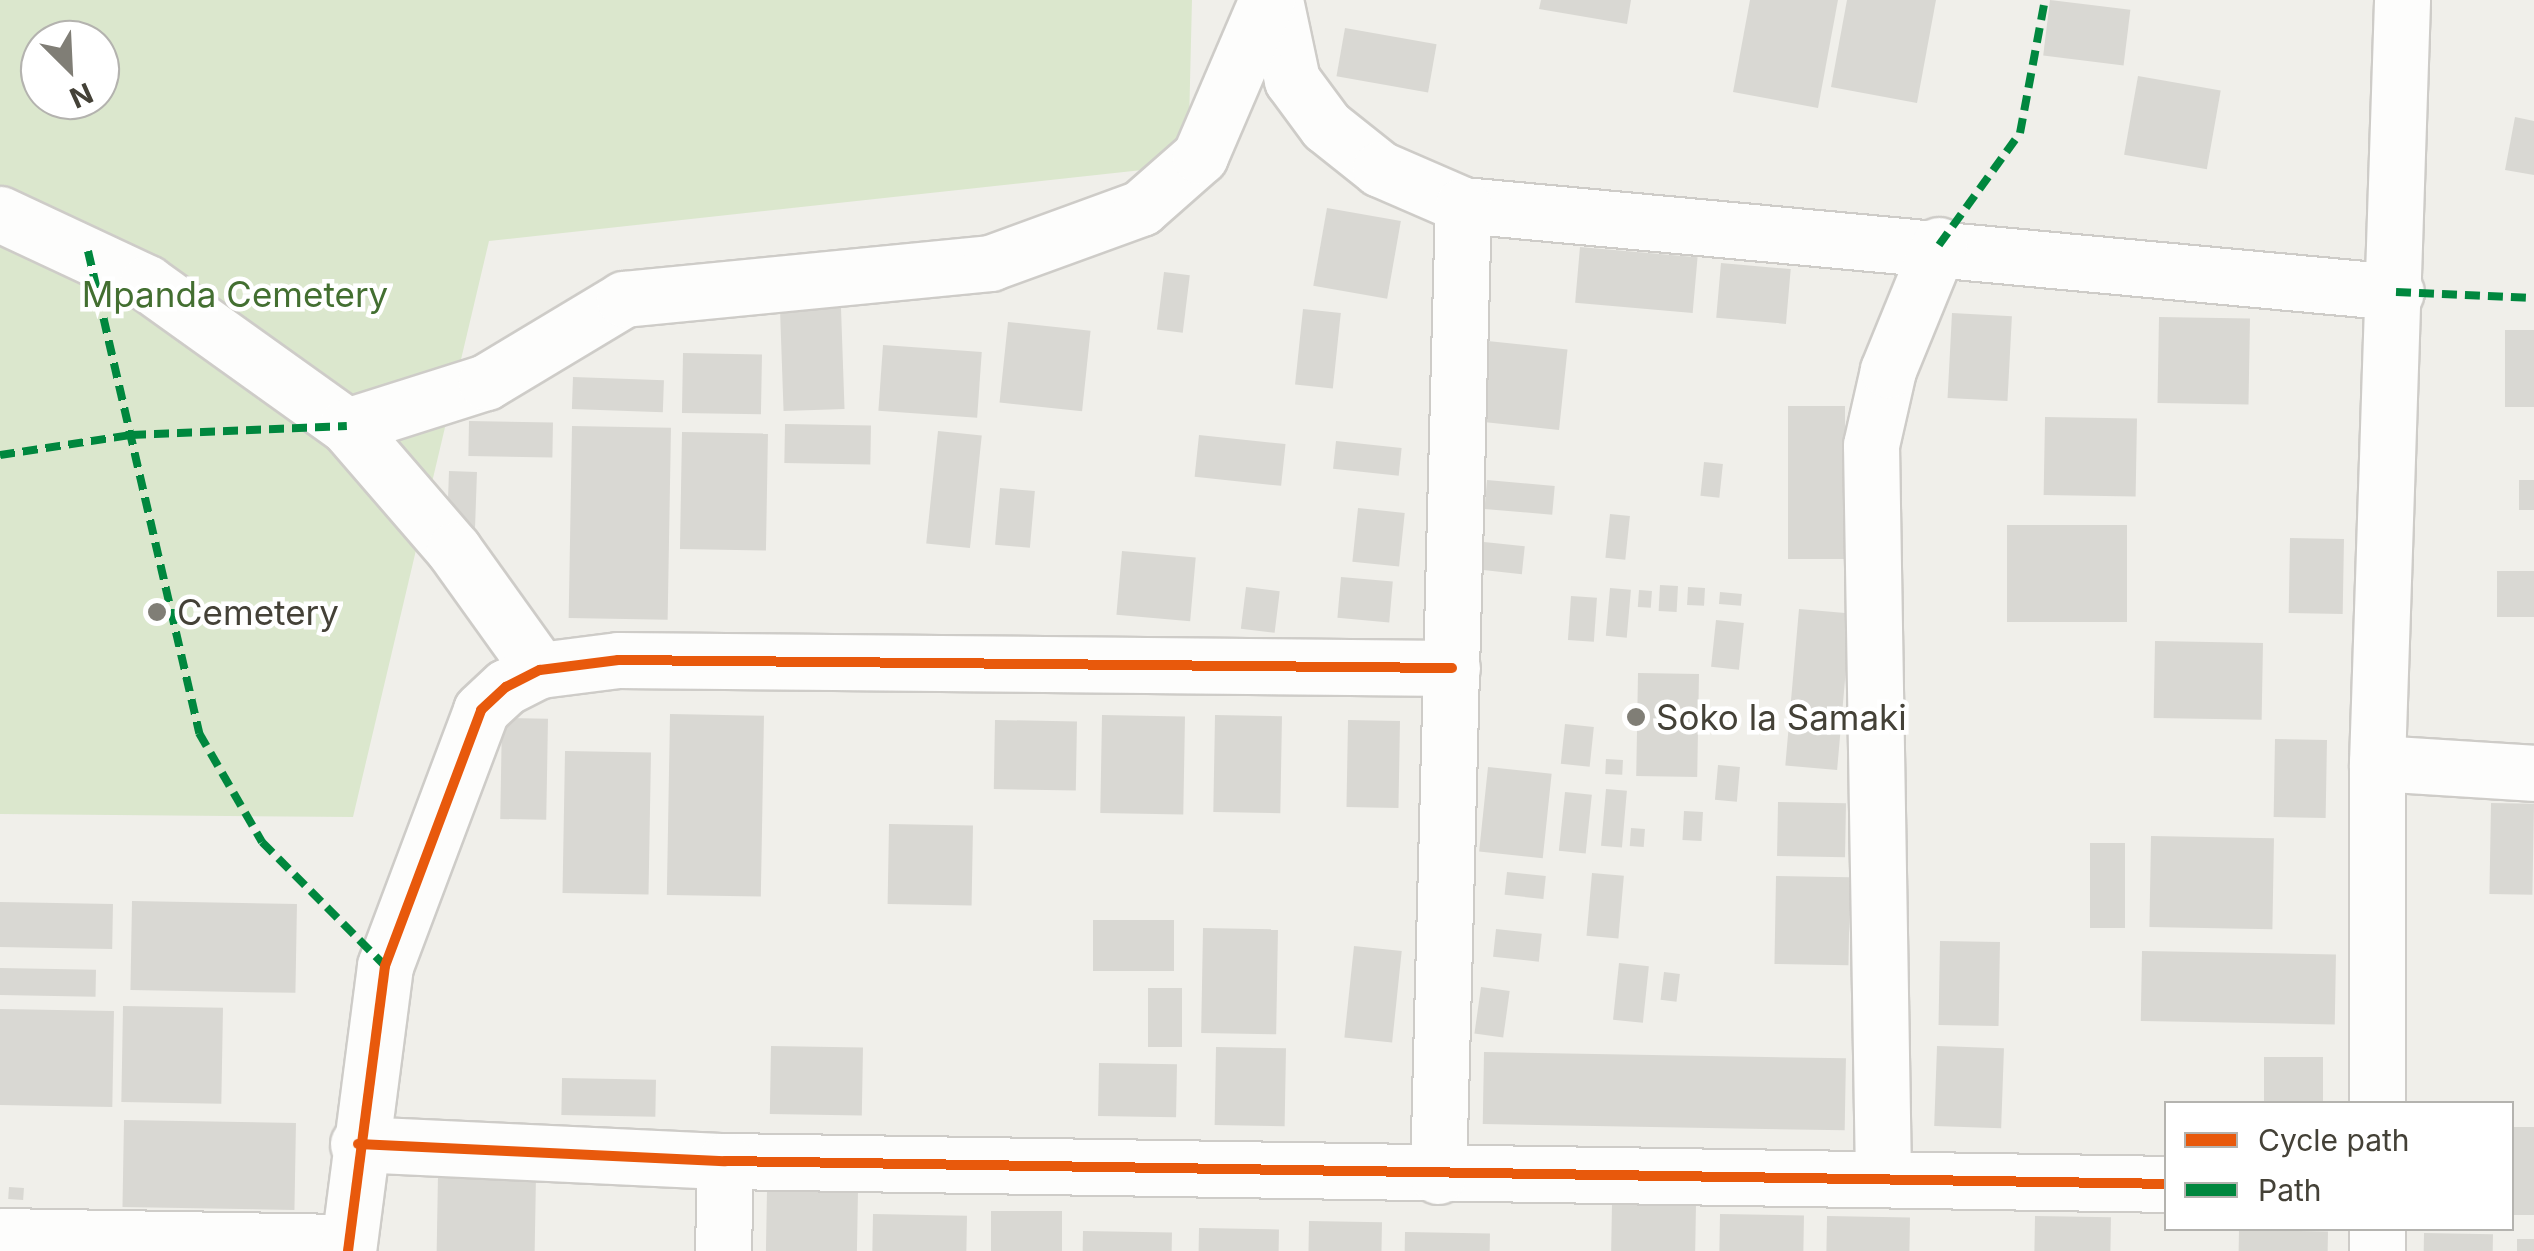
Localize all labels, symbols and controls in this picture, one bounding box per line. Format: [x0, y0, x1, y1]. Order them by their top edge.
north arrow [20, 20, 120, 120]
text: N [65, 76, 98, 115]
park label: Mpanda Cemetery [82, 273, 388, 315]
place label: Cemetery [177, 591, 339, 633]
marker: Cemetery [146, 601, 168, 623]
place label: Soko la Samaki [1656, 696, 1907, 738]
marker: Soko la Samaki [1625, 706, 1647, 728]
legend [2164, 1101, 2514, 1231]
text: Cycle path [2258, 1122, 2410, 1158]
text: Path [2258, 1172, 2322, 1208]

